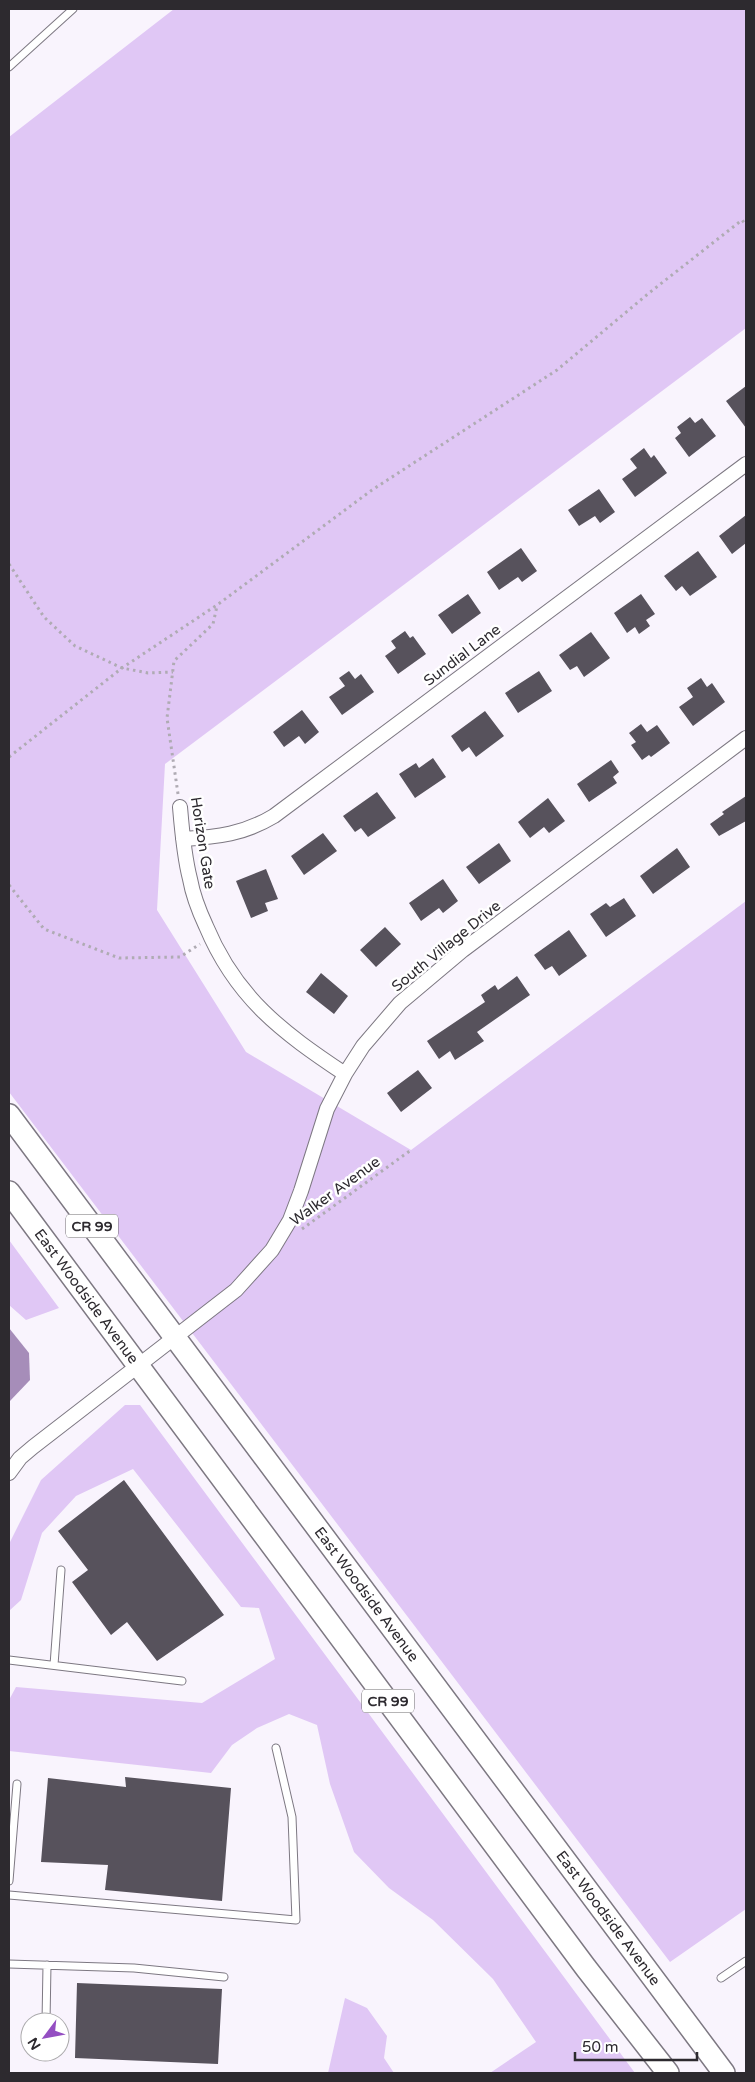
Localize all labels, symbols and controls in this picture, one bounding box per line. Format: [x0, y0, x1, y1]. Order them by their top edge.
street label: Sundial Lane [420, 620, 504, 690]
street label: Horizon Gate [187, 796, 219, 890]
street label: South Village Drive [388, 897, 504, 995]
street label: Walker Avenue [287, 1152, 383, 1230]
road number: CR 99 [66, 1214, 118, 1238]
street label: East Woodside Avenue [31, 1225, 143, 1367]
street label: East Woodside Avenue [311, 1523, 423, 1665]
road number: CR 99 [362, 1690, 414, 1712]
street label: East Woodside Avenue [552, 1847, 664, 1989]
north arrow [20, 2012, 70, 2062]
scale bar [575, 2030, 698, 2062]
text: N [24, 2034, 45, 2053]
text: 50 m [582, 2038, 619, 2056]

